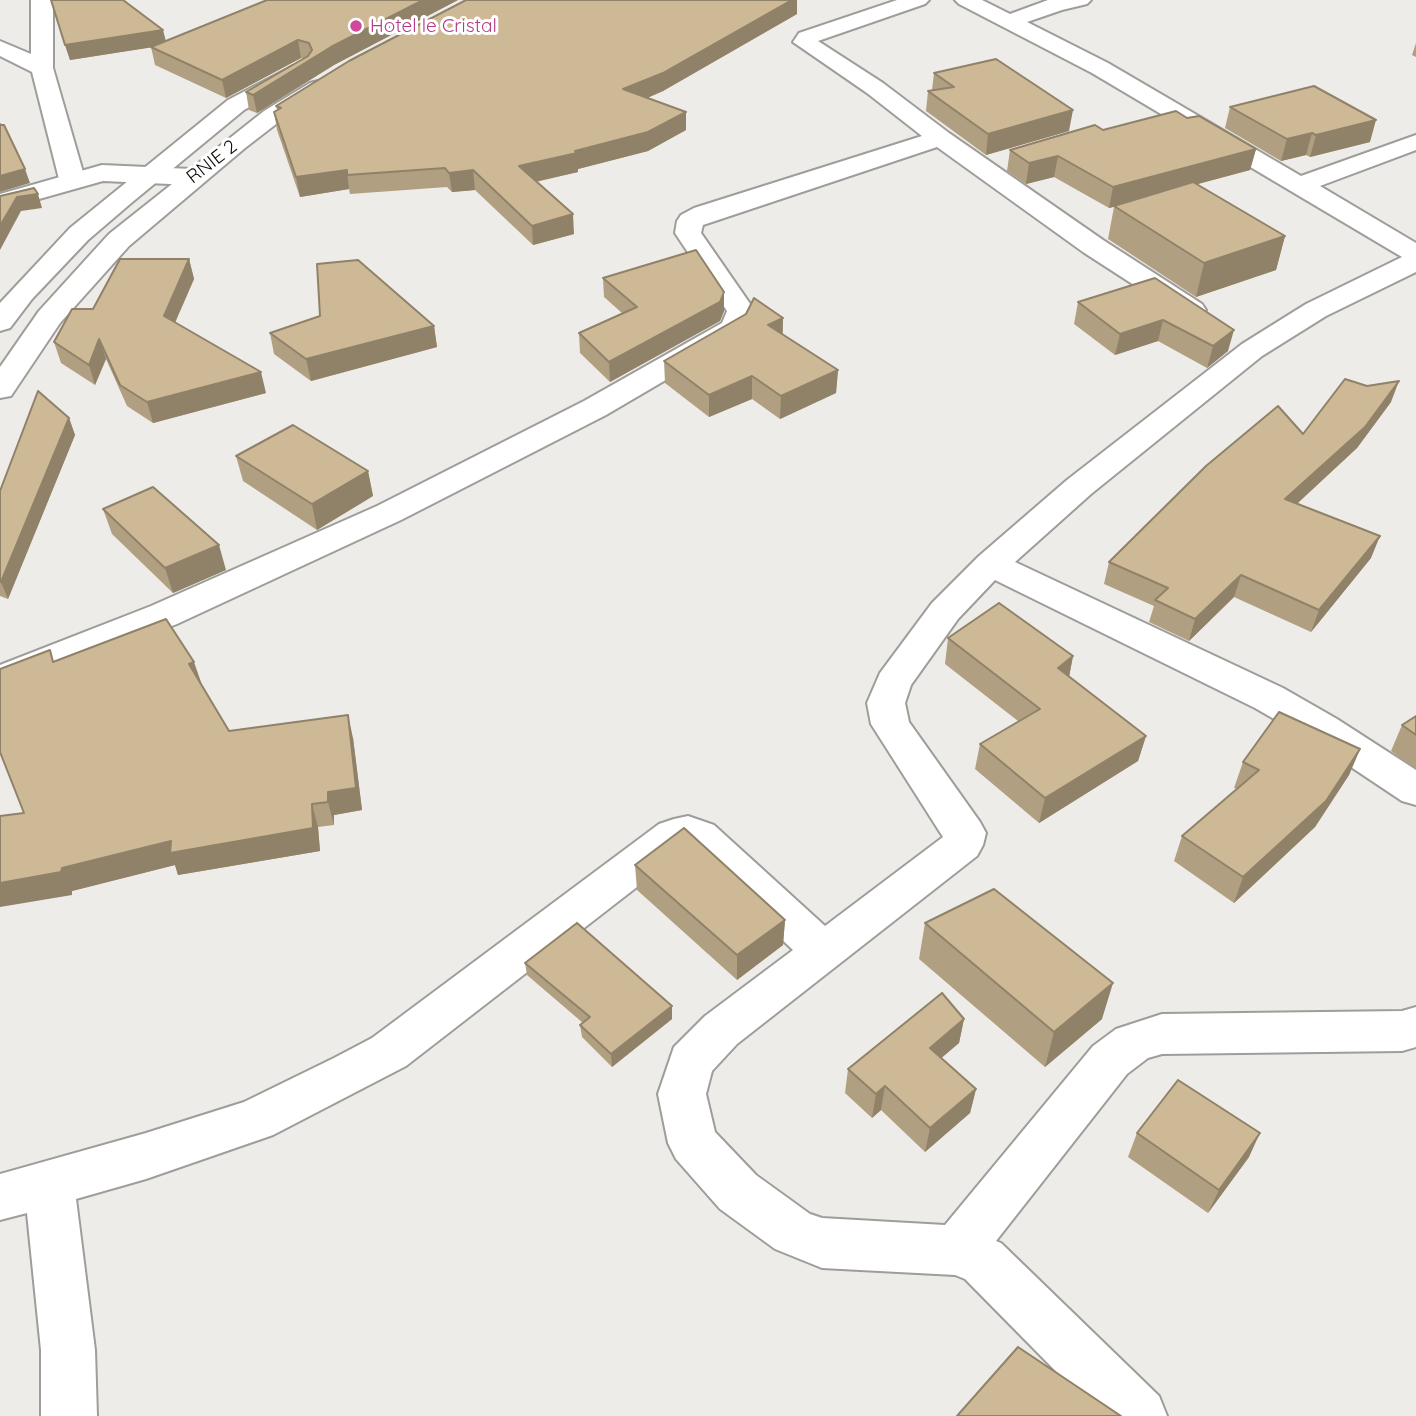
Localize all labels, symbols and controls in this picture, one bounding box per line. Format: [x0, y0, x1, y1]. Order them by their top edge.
place label: Hotel le Cristal [370, 15, 497, 37]
marker: Hotel le Cristal [348, 18, 364, 34]
street label: RNIE 2 [182, 135, 242, 189]

